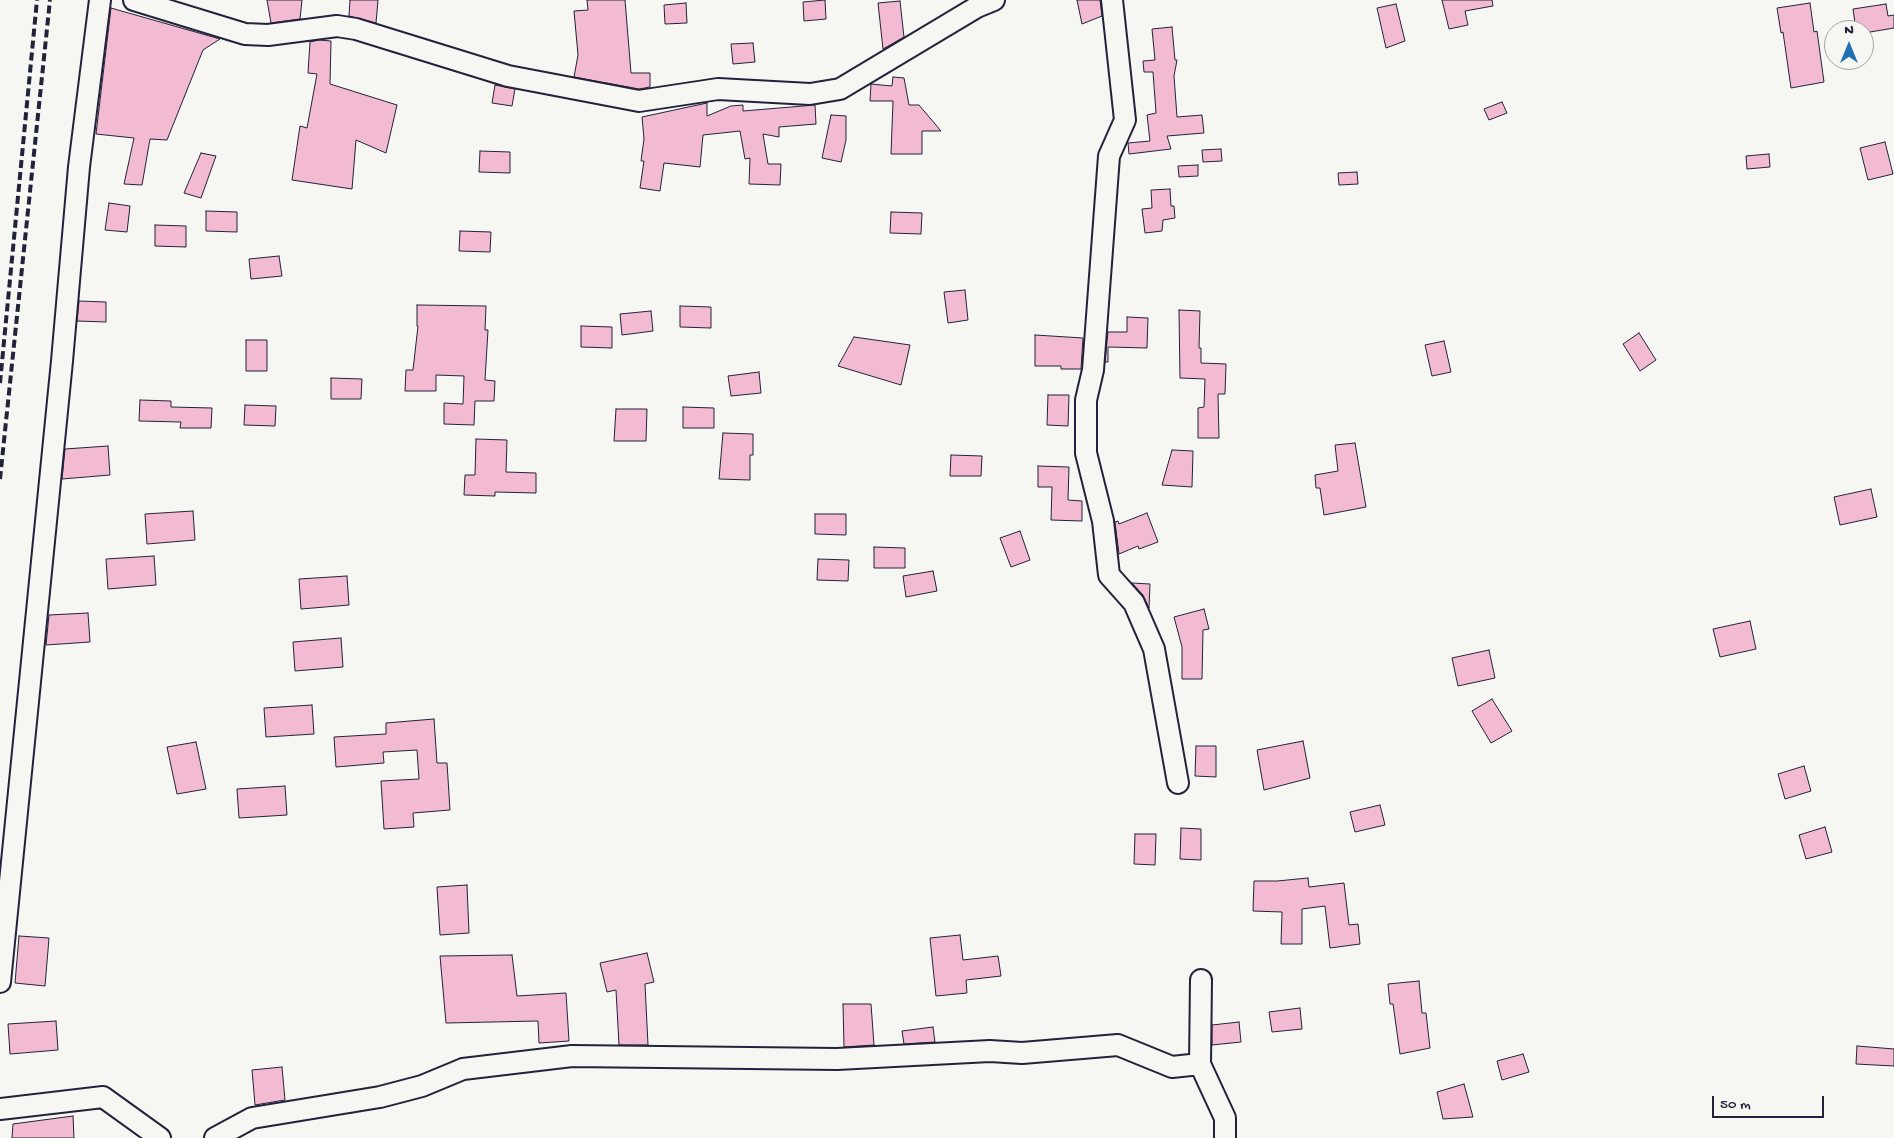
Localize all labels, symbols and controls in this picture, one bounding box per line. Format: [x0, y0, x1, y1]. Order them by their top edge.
north arrow [1824, 20, 1874, 70]
text: N [1844, 22, 1854, 39]
scale bar [1714, 1086, 1826, 1118]
text: 50 m [1720, 1096, 1751, 1114]

